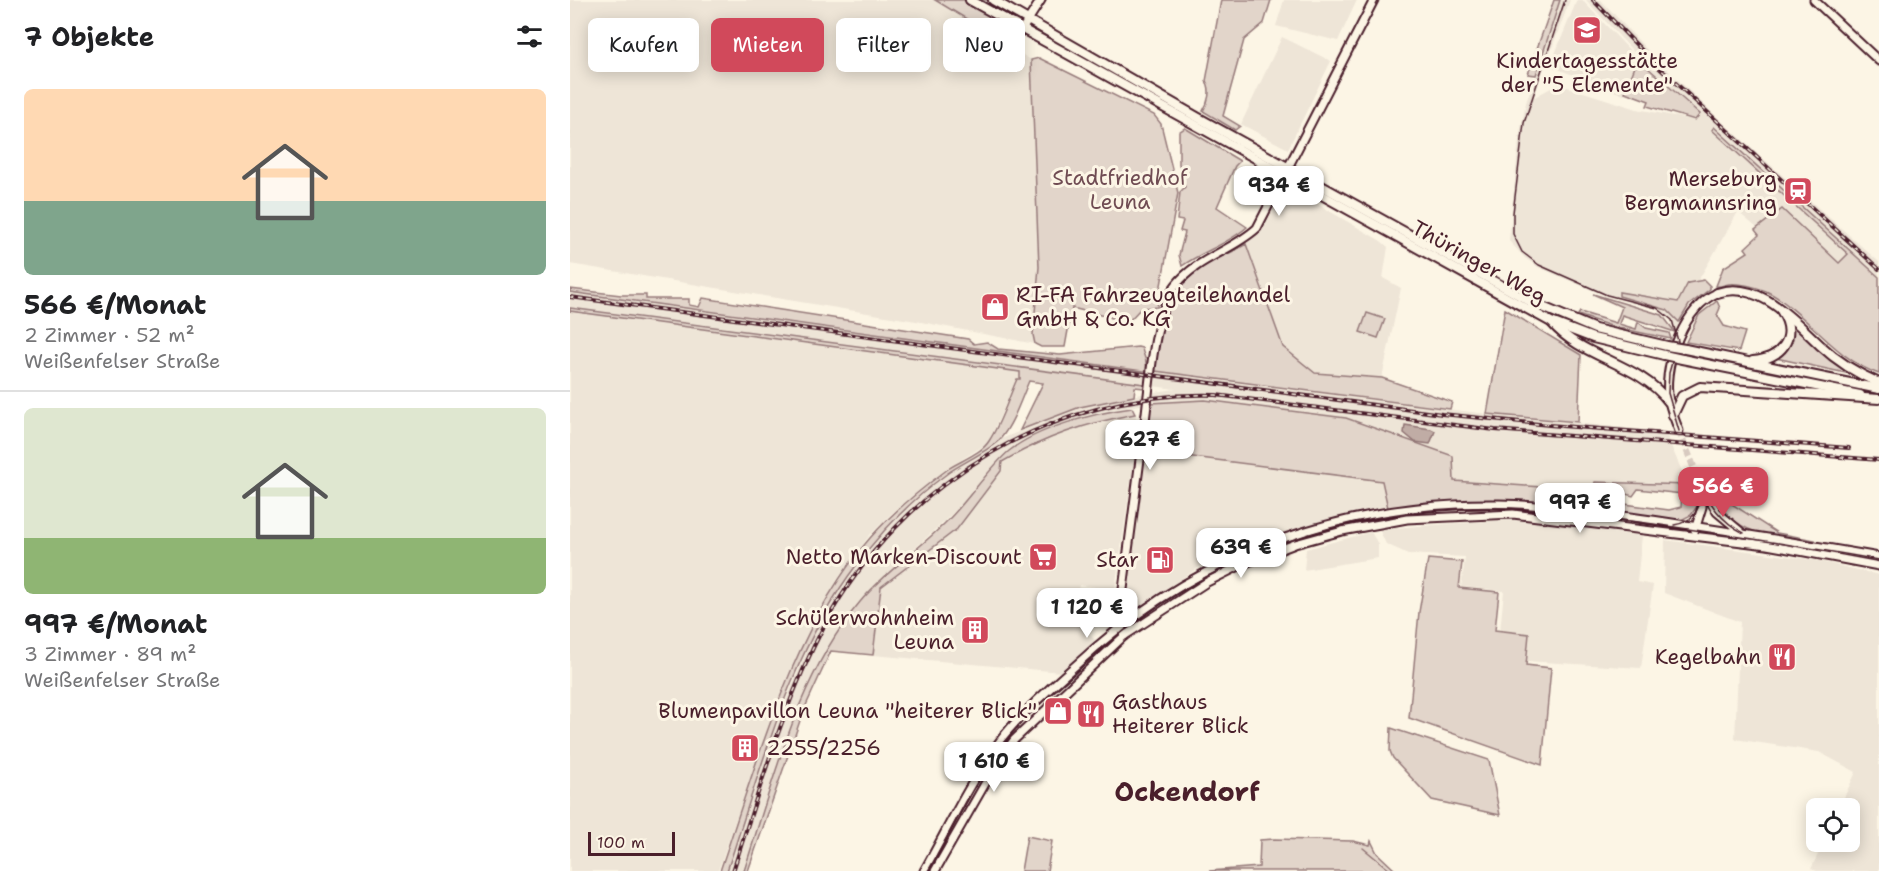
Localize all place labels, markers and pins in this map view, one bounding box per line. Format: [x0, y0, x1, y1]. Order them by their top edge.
school or university icon: Kindertagesstätte der "5 Elemente" [1571, 14, 1603, 46]
place label: Kindertagesstätte der "5 Elemente" [1496, 47, 1678, 99]
place label: Merseburg Bergmannsring [1625, 165, 1777, 217]
pin: 934 € [1237, 166, 1321, 217]
station icon: Merseburg Bergmannsring [1782, 175, 1814, 207]
place label: RI-FA Fahrzeugteilehandel GmbH & Co. KG [1016, 281, 1291, 333]
shop icon: RI-FA Fahrzeugteilehandel GmbH & Co. KG [979, 291, 1011, 323]
pin: 627 € [1108, 420, 1192, 471]
pin: 566 € [1681, 467, 1765, 518]
pin: 997 € [1538, 483, 1622, 534]
pin: 639 € [1199, 528, 1283, 579]
supermarket icon: Netto Marken-Discount [1027, 541, 1059, 573]
place label: Netto Marken-Discount [785, 543, 1022, 571]
fuel station icon: Star [1144, 544, 1176, 576]
place label: Star [1096, 546, 1139, 574]
pin: 1 120 € [1032, 588, 1142, 639]
place label: Schülerwohnheim Leuna [776, 604, 954, 656]
building icon: Schülerwohnheim Leuna [959, 614, 991, 646]
restaurant icon: Kegelbahn [1766, 641, 1798, 673]
place label: Kegelbahn [1655, 643, 1761, 671]
place label: Gasthaus Heiterer Blick [1112, 688, 1249, 740]
shop icon: Blumenpavillon Leuna "heiterer Blick" [1042, 695, 1074, 727]
place label: Blumenpavillon Leuna "heiterer Blick" [658, 697, 1037, 725]
restaurant icon: Gasthaus Heiterer Blick [1075, 698, 1107, 730]
building icon: 2255/2256 [729, 732, 761, 764]
place label: 2255/2256 [766, 734, 881, 762]
pin: 1 610 € [939, 742, 1049, 793]

